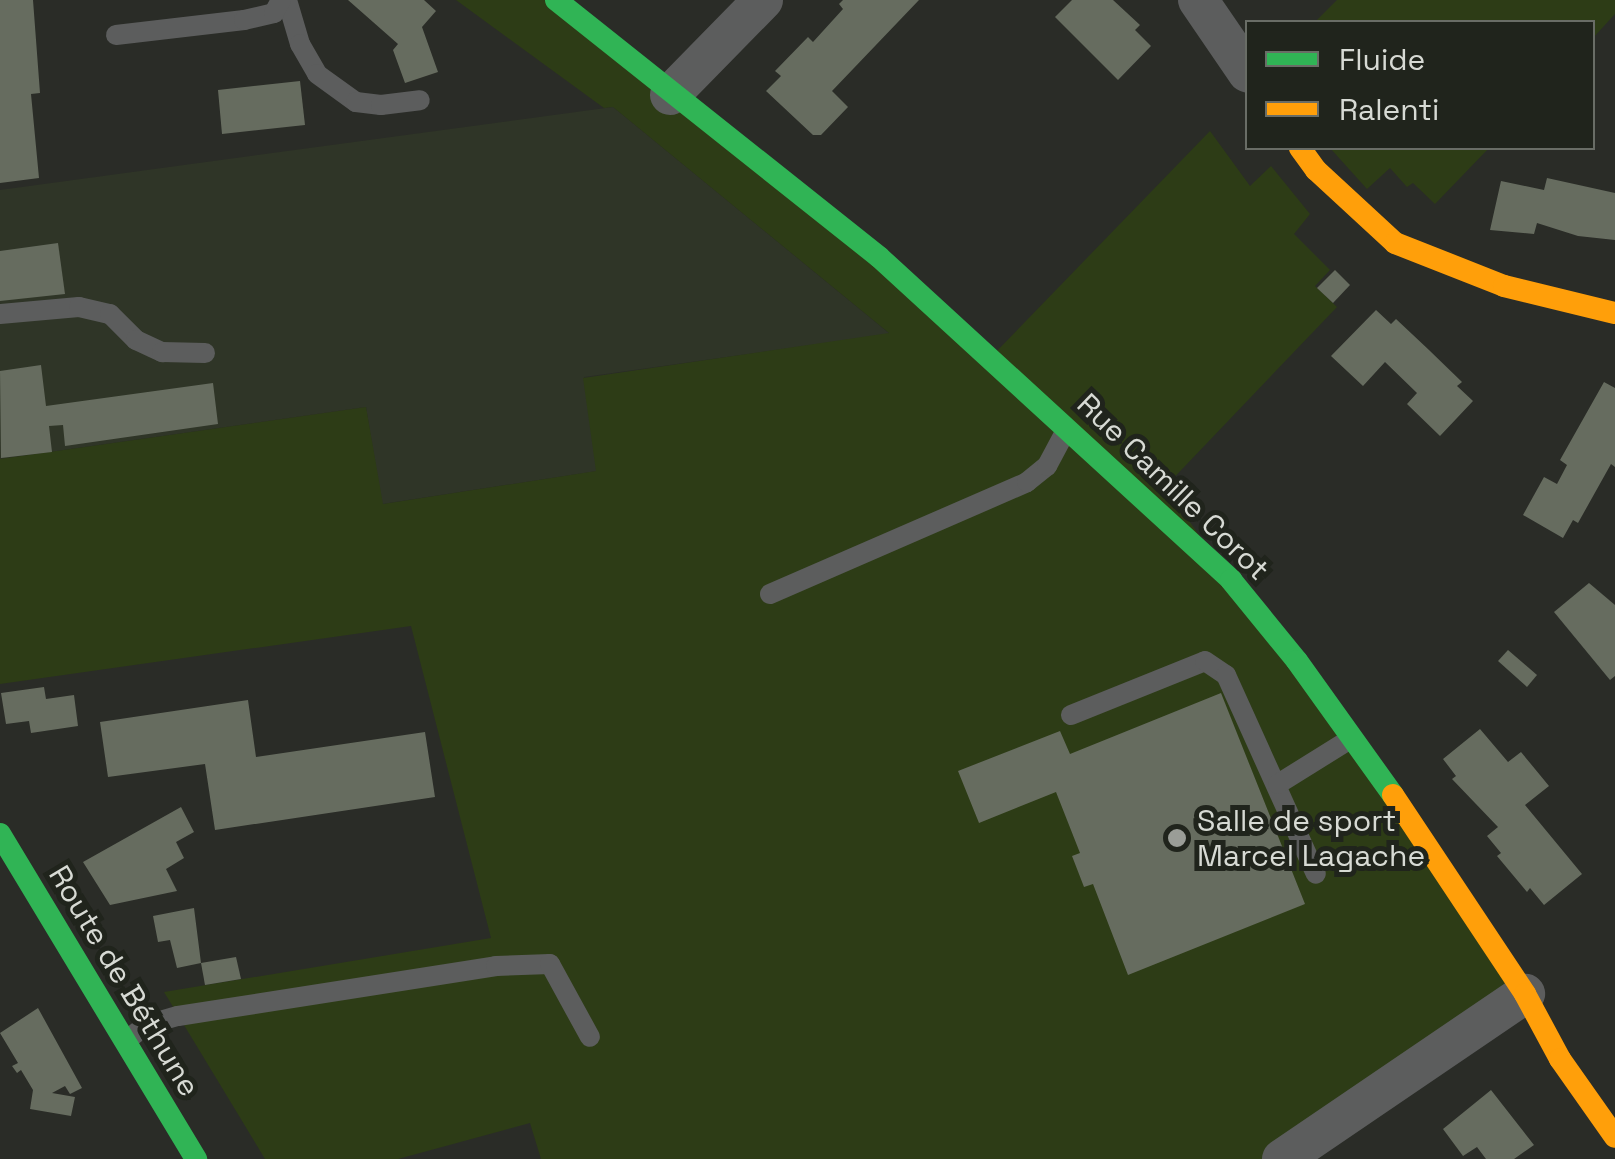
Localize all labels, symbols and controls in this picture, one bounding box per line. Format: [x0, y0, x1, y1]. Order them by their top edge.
legend [1245, 20, 1595, 150]
text: Fluide [1339, 40, 1425, 79]
text: Ralenti [1339, 90, 1439, 129]
street label: Rue Camille Corot [1070, 386, 1276, 588]
place label: Salle de sport Marcel Lagache [1197, 803, 1425, 874]
marker: Salle de sport Marcel Lagache [1166, 827, 1188, 849]
street label: Route de Béthune [41, 859, 207, 1103]

